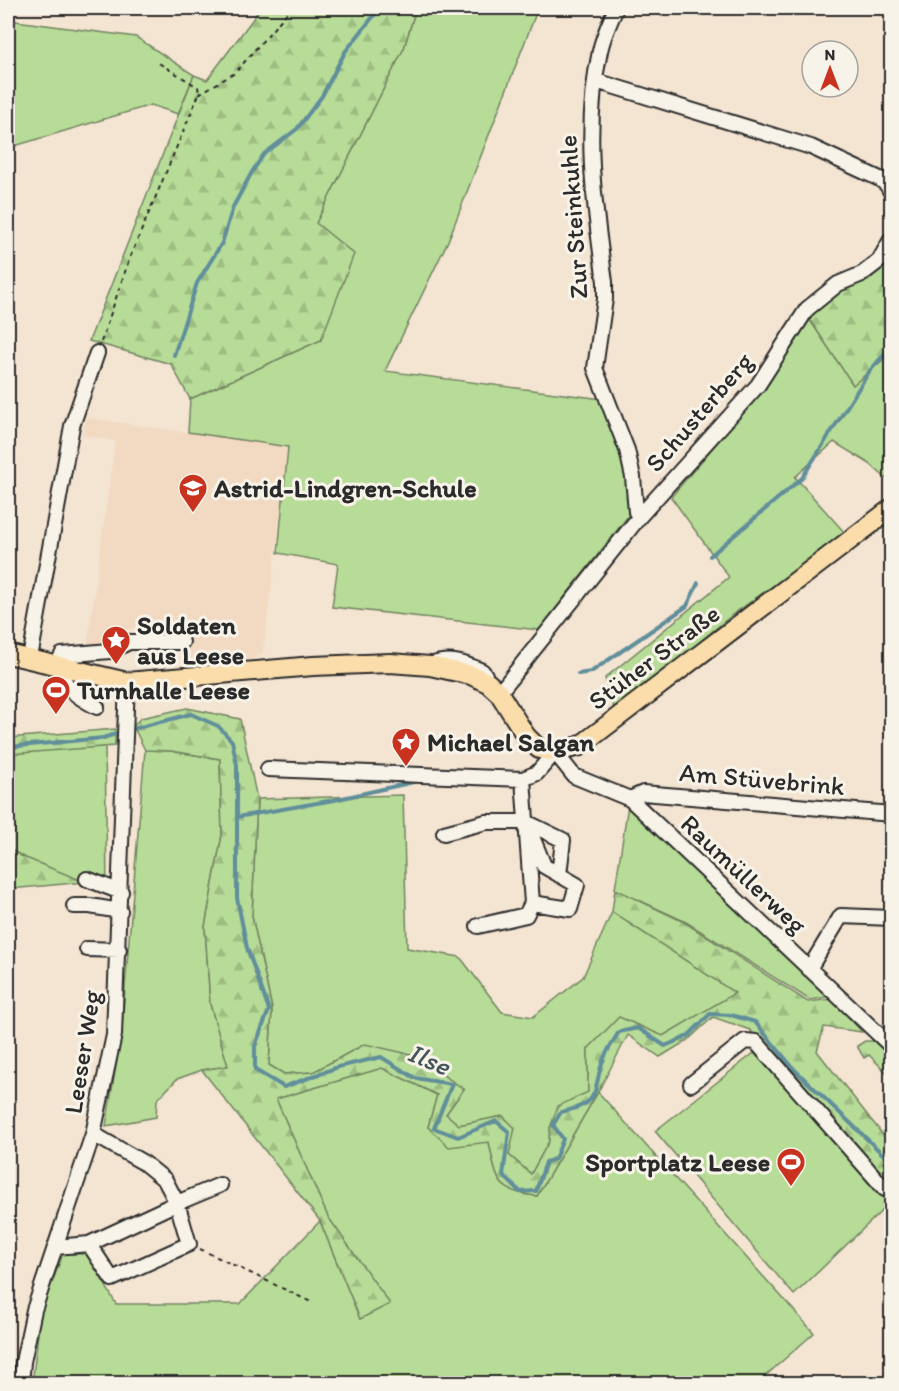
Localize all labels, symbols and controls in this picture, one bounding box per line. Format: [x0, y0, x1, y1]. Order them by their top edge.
north arrow [800, 39, 860, 99]
text: N [825, 45, 835, 64]
street label: Zur Steinkuhle [551, 134, 595, 300]
street label: Schusterberg [638, 345, 760, 478]
school or university icon: Astrid-Lindgren-Schule [177, 472, 209, 514]
place label: Astrid-Lindgren-Schule [213, 472, 477, 504]
street label: Stüher Straße [582, 597, 726, 717]
place label: Soldaten aus Leese [137, 609, 244, 671]
place icon: Soldaten aus Leese [100, 624, 132, 666]
sports icon: Turnhalle Leese [40, 674, 72, 716]
place label: Turnhalle Leese [76, 674, 250, 706]
place icon: Michael Salgan [390, 726, 422, 768]
place label: Michael Salgan [427, 726, 595, 758]
street label: Am Stüvebrink [678, 756, 846, 802]
street label: Raumüllerweg [674, 807, 814, 941]
street label: Leeser Weg [56, 987, 108, 1116]
water label: Ilse [403, 1035, 456, 1083]
place label: Sportplatz Leese [585, 1146, 770, 1178]
sports icon: Sportplatz Leese [775, 1146, 807, 1188]

